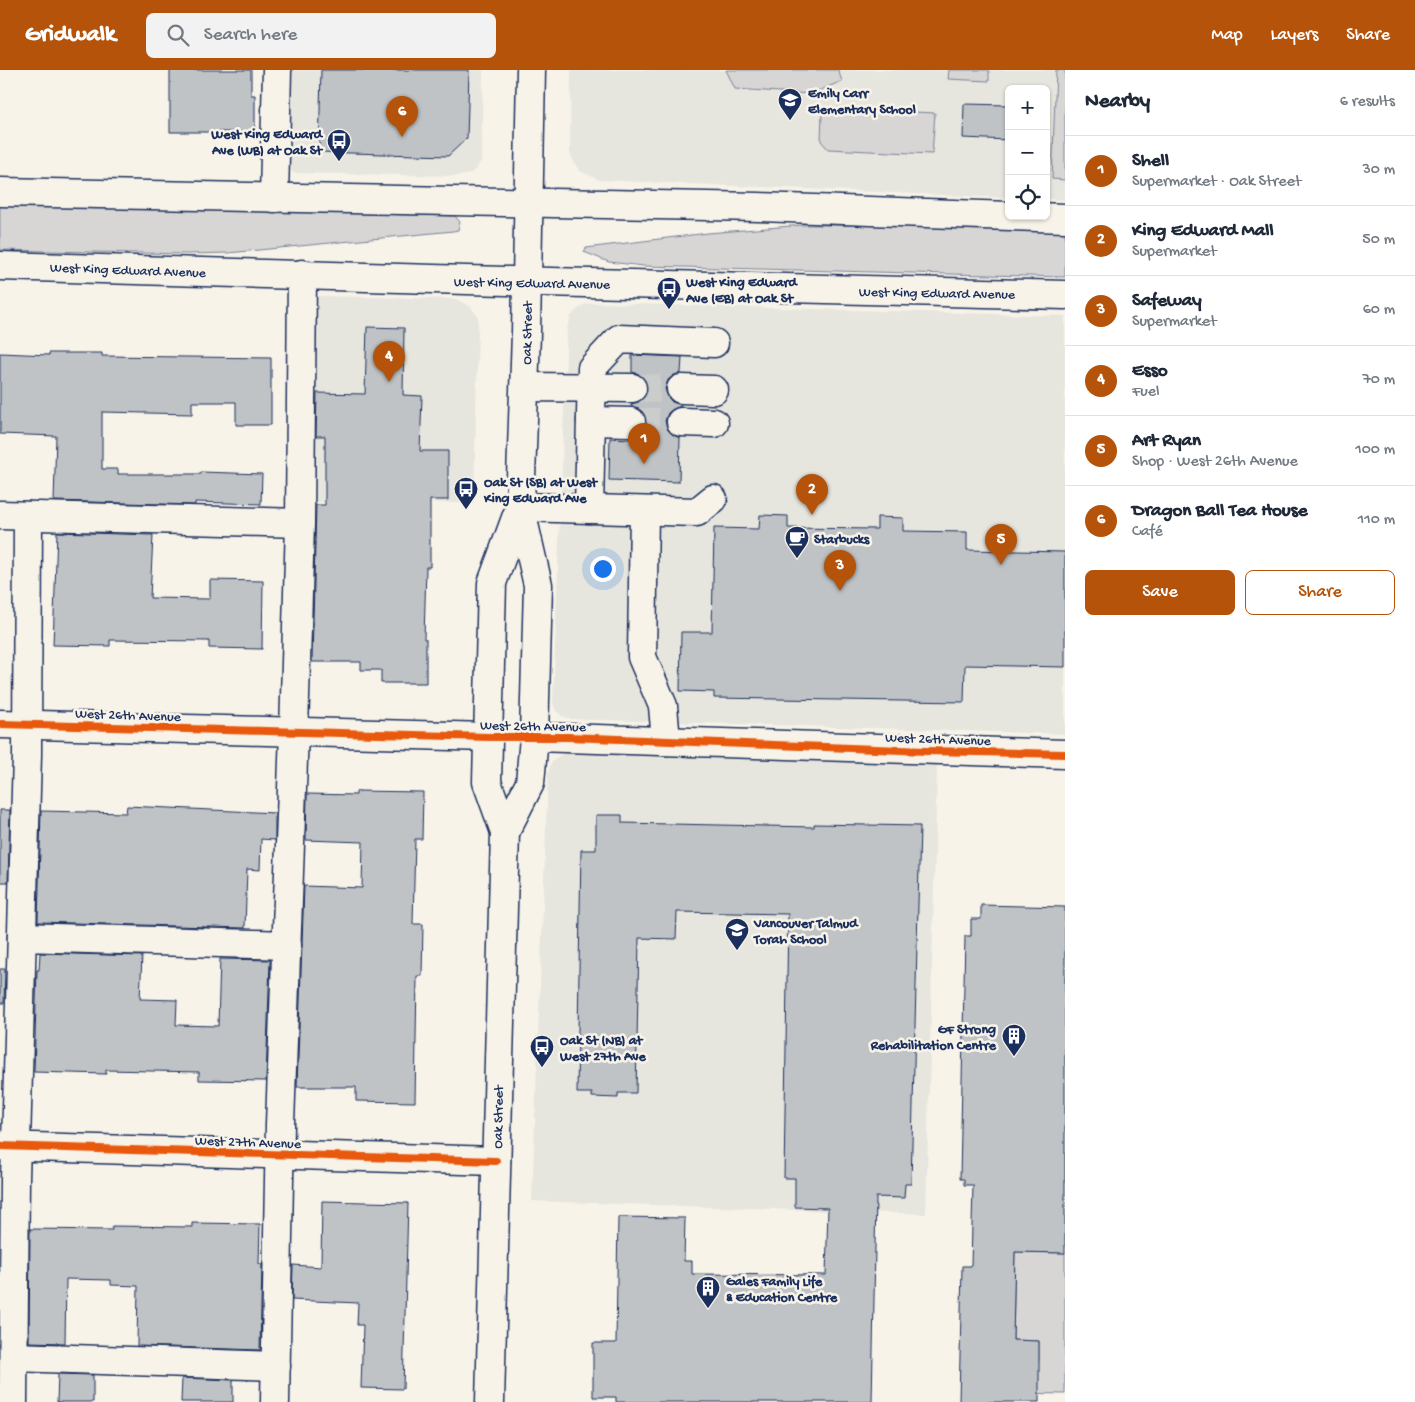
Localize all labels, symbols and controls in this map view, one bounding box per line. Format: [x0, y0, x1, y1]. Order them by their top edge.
search box [146, 13, 496, 58]
text: Gridwalk [25, 21, 116, 50]
icon: search [164, 21, 192, 49]
text: Search here [204, 24, 297, 47]
text: Map [1211, 25, 1243, 46]
text: Layers [1271, 25, 1318, 46]
text: Share [1346, 25, 1390, 46]
map controls [1005, 85, 1050, 220]
button: + [1005, 85, 1050, 130]
place label: Emily Carr Elementary School [808, 86, 916, 119]
school or university icon: Emily Carr Elementary School [777, 87, 803, 121]
text: Nearby [1085, 90, 1150, 115]
text: 6 results [1340, 93, 1395, 112]
pin: 6 [386, 96, 418, 137]
place label: West King Edward Ave (WB) at Oak St [210, 127, 324, 160]
bus stop icon: West King Edward Ave (WB) at Oak St [326, 128, 352, 162]
button: − [1005, 130, 1050, 175]
text: Shell [1132, 150, 1169, 173]
text: 1 [1098, 161, 1104, 180]
text: 30 m [1362, 161, 1395, 180]
text: Supermarket · Oak Street [1132, 173, 1301, 192]
button: locate [1005, 175, 1050, 220]
text: King Edward Mall [1132, 220, 1274, 243]
text: 2 [1097, 231, 1105, 250]
text: 50 m [1362, 231, 1395, 250]
text: Supermarket [1132, 243, 1217, 262]
street label: West King Edward Avenue [50, 260, 207, 283]
street label: West King Edward Avenue [454, 275, 611, 294]
place label: West King Edward Ave (EB) at Oak St [685, 275, 798, 308]
bus stop icon: West King Edward Ave (EB) at Oak St [656, 276, 682, 310]
street label: West King Edward Avenue [859, 285, 1016, 304]
text: Safeway [1132, 290, 1202, 313]
street label: Oak Street [519, 300, 538, 365]
text: 3 [1097, 301, 1105, 320]
text: 60 m [1363, 301, 1395, 320]
text: Supermarket [1132, 313, 1217, 332]
pin: 4 [373, 341, 405, 382]
text: Esso [1132, 360, 1168, 383]
text: 4 [1097, 371, 1105, 390]
text: 70 m [1362, 371, 1395, 390]
text: Fuel [1132, 383, 1159, 402]
pin: 1 [628, 423, 660, 464]
text: Art Ryan [1132, 430, 1201, 453]
text: 5 [1097, 441, 1105, 460]
text: 100 m [1355, 441, 1395, 460]
text: Shop · West 26th Avenue [1132, 453, 1298, 472]
pin: 2 [796, 474, 828, 515]
place label: Oak St (SB) at West King Edward Ave [483, 475, 598, 508]
bus stop icon: Oak St (SB) at West King Edward Ave [453, 476, 479, 510]
text: Dragon Ball Tea House [1132, 500, 1308, 523]
text: 6 [1097, 511, 1105, 530]
text: 110 m [1358, 511, 1395, 530]
text: Café [1132, 523, 1163, 542]
pin: 5 [985, 524, 1017, 565]
cafe icon: Starbucks [784, 525, 810, 559]
place label: Starbucks [814, 532, 870, 549]
pin: 3 [824, 550, 856, 591]
your location [590, 556, 616, 582]
button: Save [1085, 570, 1235, 615]
button: Share [1245, 570, 1395, 615]
street label: West 26th Avenue [75, 706, 182, 727]
street label: West 26th Avenue [480, 718, 587, 737]
street label: West 26th Avenue [885, 730, 992, 751]
place label: Vancouver Talmud Torah School [753, 916, 859, 949]
school or university icon: Vancouver Talmud Torah School [724, 917, 750, 951]
place label: GF Strong Rehabilitation Centre [870, 1022, 997, 1055]
building icon: GF Strong Rehabilitation Centre [1001, 1023, 1027, 1057]
place label: Oak St (NB) at West 27th Ave [559, 1033, 646, 1066]
bus stop icon: Oak St (NB) at West 27th Ave [529, 1034, 555, 1068]
street label: Oak Street [490, 1084, 509, 1149]
street label: West 27th Avenue [195, 1133, 302, 1154]
place label: Gales Family Life & Education Centre [726, 1274, 838, 1307]
building icon: Gales Family Life & Education Centre [695, 1275, 721, 1309]

